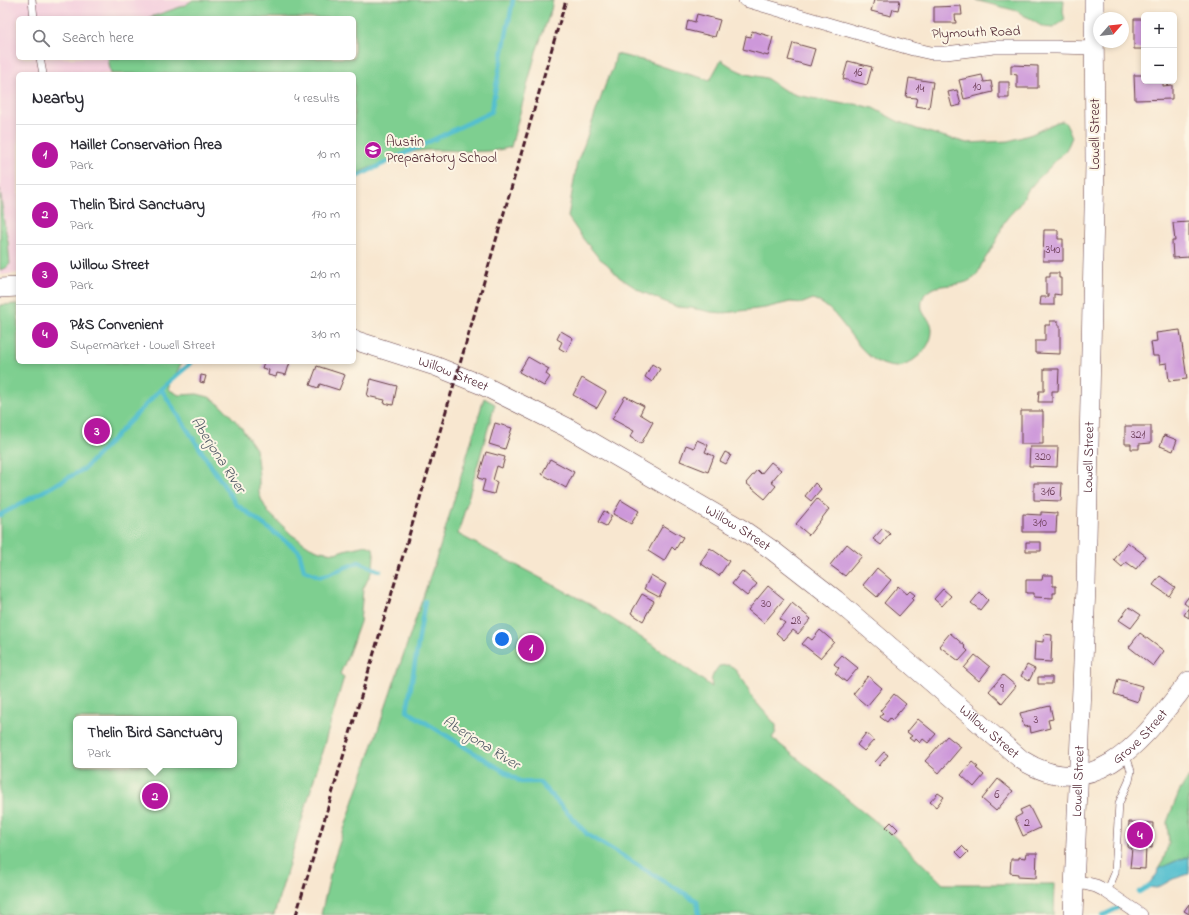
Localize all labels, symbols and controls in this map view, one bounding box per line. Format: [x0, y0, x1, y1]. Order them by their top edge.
north arrow [1093, 12, 1129, 48]
map controls [1141, 12, 1177, 84]
button: + [1141, 12, 1177, 48]
search box [16, 16, 356, 60]
street label: Plymouth Road [931, 21, 1021, 46]
icon: search [30, 27, 52, 49]
text: Search here [62, 27, 134, 49]
button: − [1141, 48, 1177, 84]
house number: 16 [853, 64, 863, 82]
house number: 10 [972, 78, 982, 96]
house number: 14 [916, 80, 924, 98]
text: Nearby [32, 86, 84, 111]
text: 4 results [294, 89, 340, 108]
street label: Lowell Street [1085, 98, 1106, 170]
place label: Austin Preparatory School [386, 132, 497, 170]
text: Maillet Conservation Area [70, 134, 222, 156]
school or university icon: Austin Preparatory School [363, 140, 383, 160]
text: 1 [43, 145, 47, 164]
text: 10 m [317, 145, 340, 164]
text: Park [70, 156, 94, 175]
text: Thelin Bird Sanctuary [70, 194, 205, 216]
text: 2 [42, 205, 48, 224]
text: 170 m [312, 205, 340, 224]
text: Park [70, 216, 94, 235]
house number: 340 [1045, 241, 1061, 259]
text: Willow Street [70, 254, 149, 276]
text: 3 [42, 265, 48, 284]
text: 210 m [310, 265, 340, 284]
text: Park [70, 276, 94, 295]
text: P&S Convenient [70, 314, 164, 336]
text: 4 [42, 325, 48, 344]
text: 310 m [312, 325, 340, 344]
text: Supermarket · Lowell Street [70, 336, 215, 355]
street label: Willow Street [415, 351, 493, 397]
water label: Aberjona River [185, 412, 252, 500]
pin: 3 [84, 416, 110, 446]
street label: Lowell Street [1077, 421, 1100, 493]
house number: 321 [1131, 426, 1146, 444]
house number: 320 [1035, 448, 1051, 466]
house number: 316 [1041, 483, 1056, 501]
street label: Willow Street [701, 500, 775, 557]
house number: 310 [1033, 514, 1047, 532]
house number: 30 [761, 595, 771, 613]
house number: 28 [791, 612, 802, 630]
your location [492, 629, 512, 649]
pin: 1 [518, 633, 544, 663]
house number: 9 [1000, 680, 1004, 698]
street label: Willow Street [954, 700, 1024, 764]
street label: Grove Street [1108, 704, 1173, 770]
water label: Aberjona River [438, 711, 526, 777]
house number: 3 [1034, 711, 1039, 729]
popup [73, 716, 237, 768]
text: Thelin Bird Sanctuary [88, 722, 222, 744]
text: Park [88, 744, 111, 763]
street label: Lowell Street [1066, 745, 1090, 817]
pin: 2 [142, 781, 168, 811]
house number: 6 [994, 786, 1000, 804]
house number: 2 [1024, 814, 1030, 832]
pin: 4 [1127, 820, 1153, 850]

